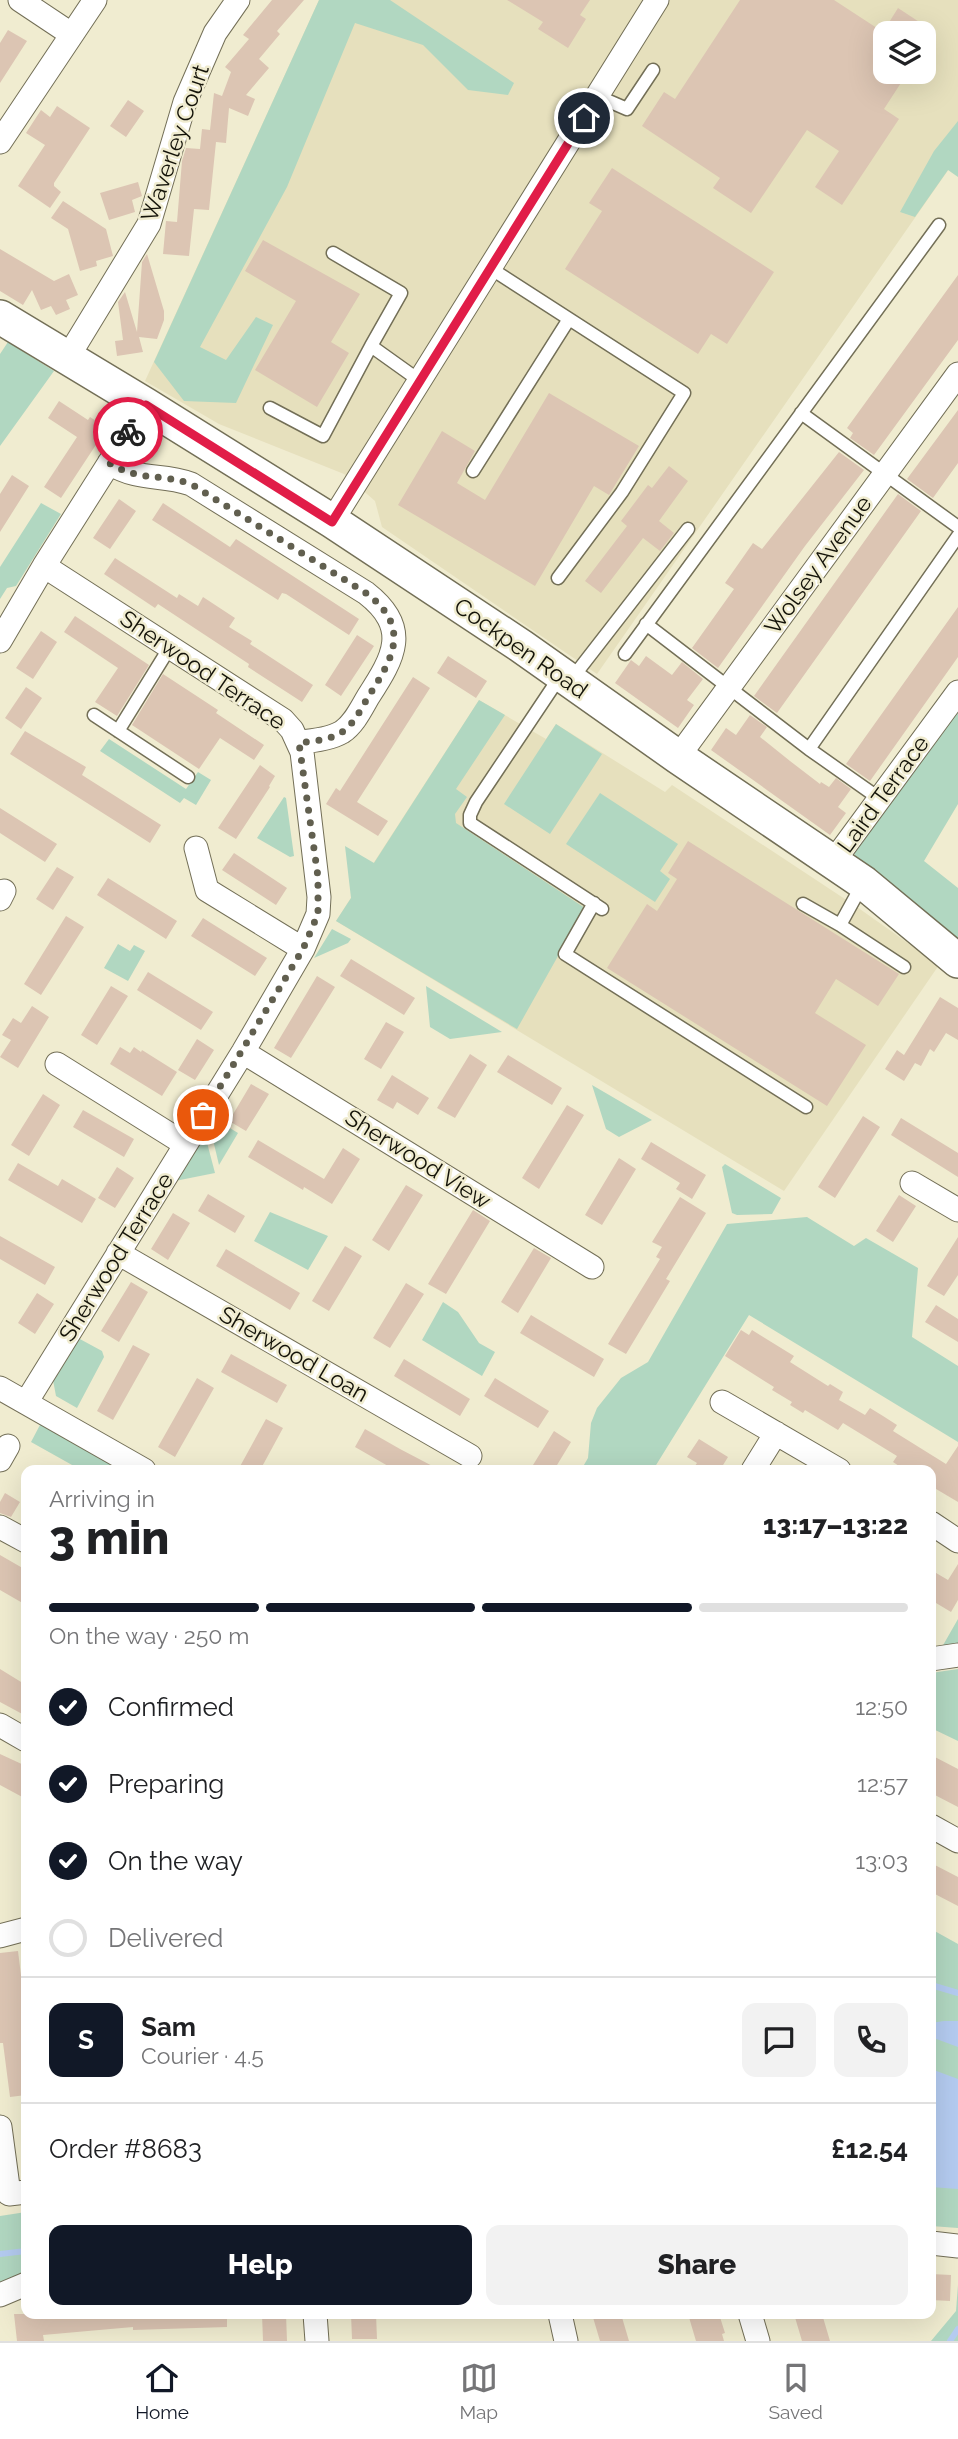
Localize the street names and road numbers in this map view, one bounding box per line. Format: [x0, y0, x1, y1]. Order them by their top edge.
street label: Waverley Court [135, 60, 214, 225]
street label: Wolsey Avenue [758, 490, 877, 639]
street label: Cockpen Road [449, 592, 593, 704]
street label: Sherwood Terrace [115, 604, 291, 735]
street label: Laird Terrace [831, 730, 934, 857]
street label: Sherwood View [341, 1103, 496, 1214]
street label: Sherwood Terrace [53, 1167, 178, 1346]
street label: Sherwood Loan [215, 1300, 374, 1407]

